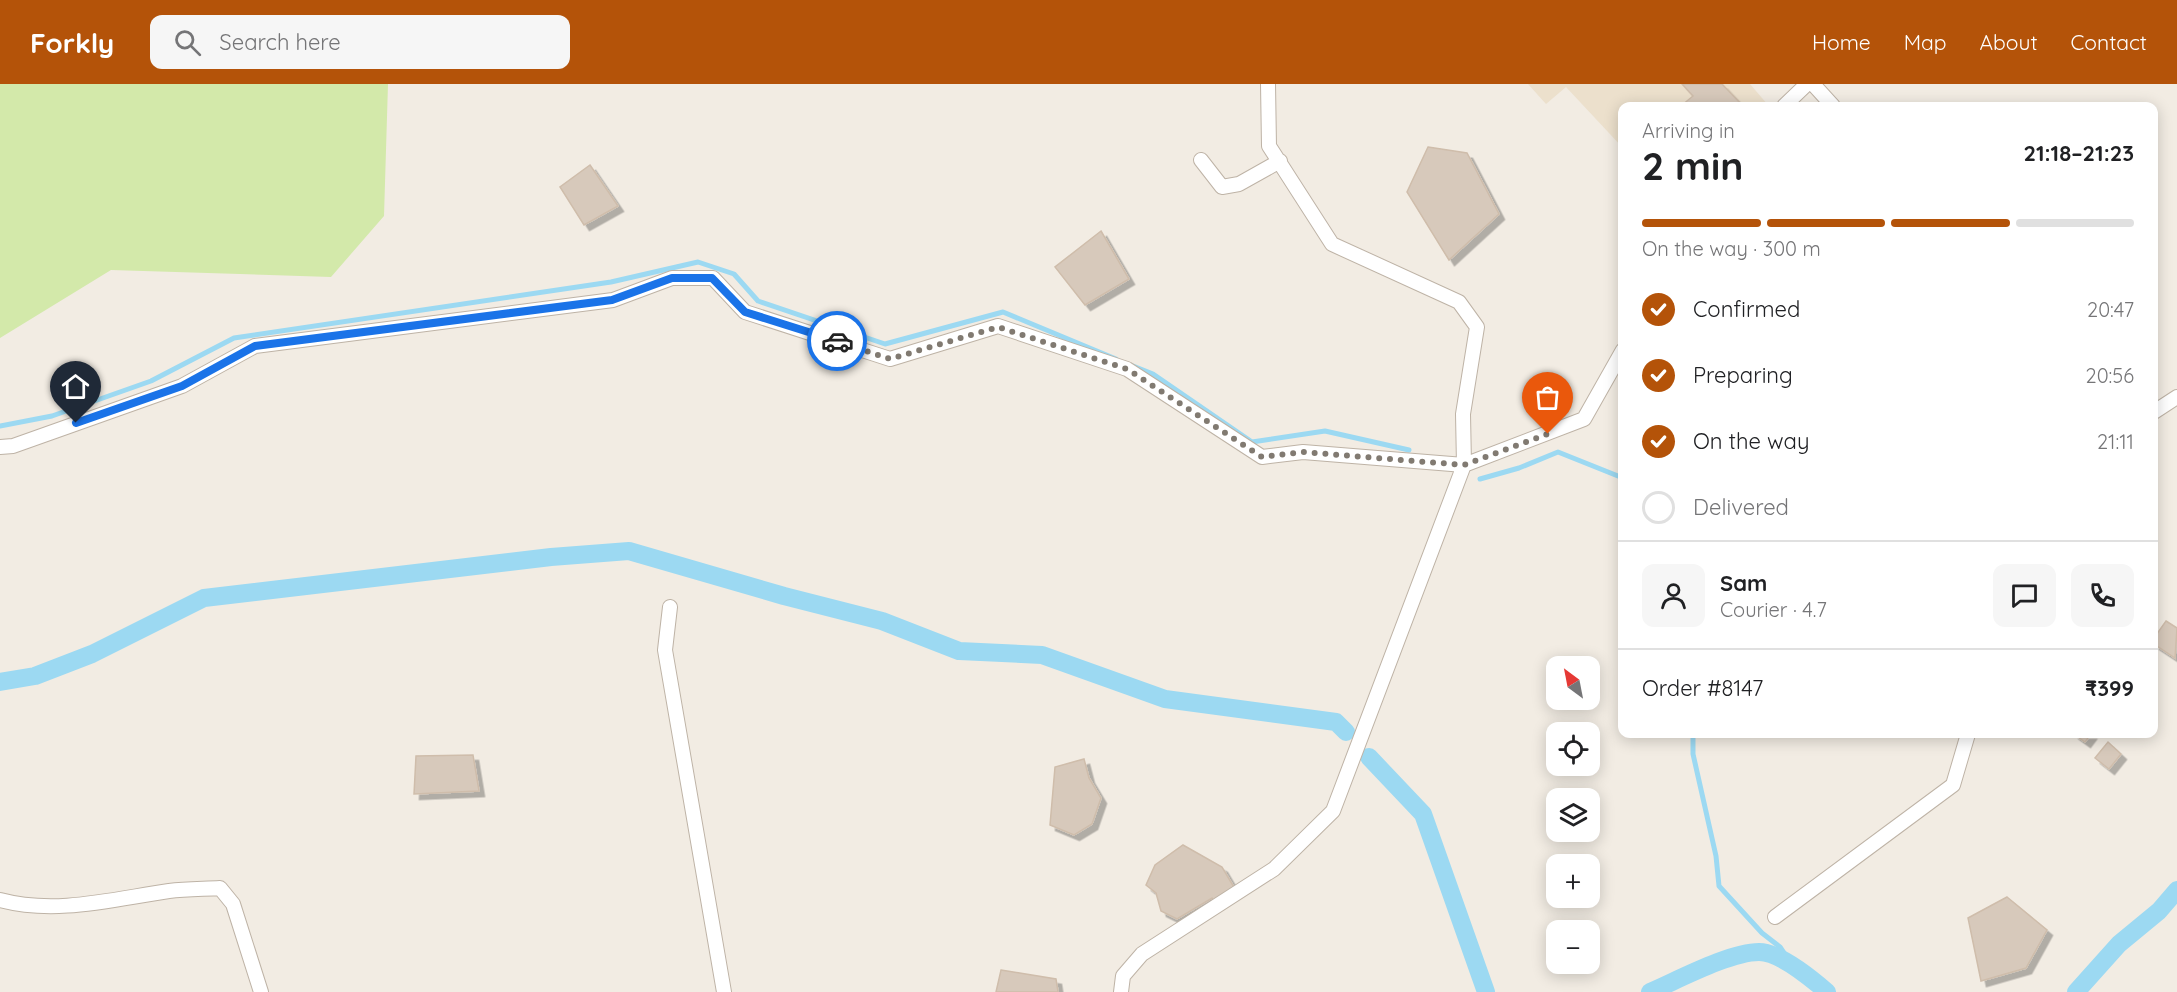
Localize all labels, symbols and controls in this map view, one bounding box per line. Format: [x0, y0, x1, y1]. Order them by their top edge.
search box [150, 15, 570, 69]
text: Forkly [30, 25, 114, 60]
icon: search [171, 26, 204, 59]
text: Search here [219, 28, 341, 56]
text: Home [1812, 29, 1871, 55]
text: Map [1904, 29, 1947, 55]
text: About [1980, 29, 2038, 55]
text: Contact [2071, 29, 2147, 55]
text: Arriving in [1642, 118, 1735, 143]
text: 21:18–21:23 [2024, 139, 2134, 167]
text: 2 min [1642, 141, 1744, 190]
text: On the way · 300 m [1642, 236, 1821, 261]
icon: check [1642, 293, 1675, 326]
text: Confirmed [1693, 295, 1800, 323]
text: 20:47 [2087, 297, 2134, 322]
courier [807, 311, 867, 371]
icon: car [821, 325, 854, 358]
icon: check [1642, 359, 1675, 392]
pin [50, 361, 101, 423]
text: Preparing [1693, 361, 1793, 389]
text: 20:56 [2086, 363, 2134, 388]
icon: home [59, 370, 92, 403]
pin [1522, 372, 1573, 434]
icon: bag [1531, 381, 1564, 414]
icon: check [1642, 425, 1675, 458]
text: On the way [1693, 427, 1809, 455]
text: 21:11 [2097, 429, 2134, 454]
text: Delivered [1693, 493, 1789, 521]
button: person [1642, 564, 1705, 627]
button: chat [1993, 564, 2056, 627]
button: phone [2071, 564, 2134, 627]
text: Sam [1720, 569, 1767, 597]
text: Courier · 4.7 [1720, 597, 1827, 622]
north arrow [1546, 656, 1600, 710]
map controls [1546, 656, 1600, 974]
text: Order #8147 [1642, 674, 1763, 702]
text: ₹399 [2085, 674, 2134, 702]
button: locate [1546, 722, 1600, 776]
button: layers [1546, 788, 1600, 842]
button: + [1546, 854, 1600, 908]
button: − [1546, 920, 1600, 974]

